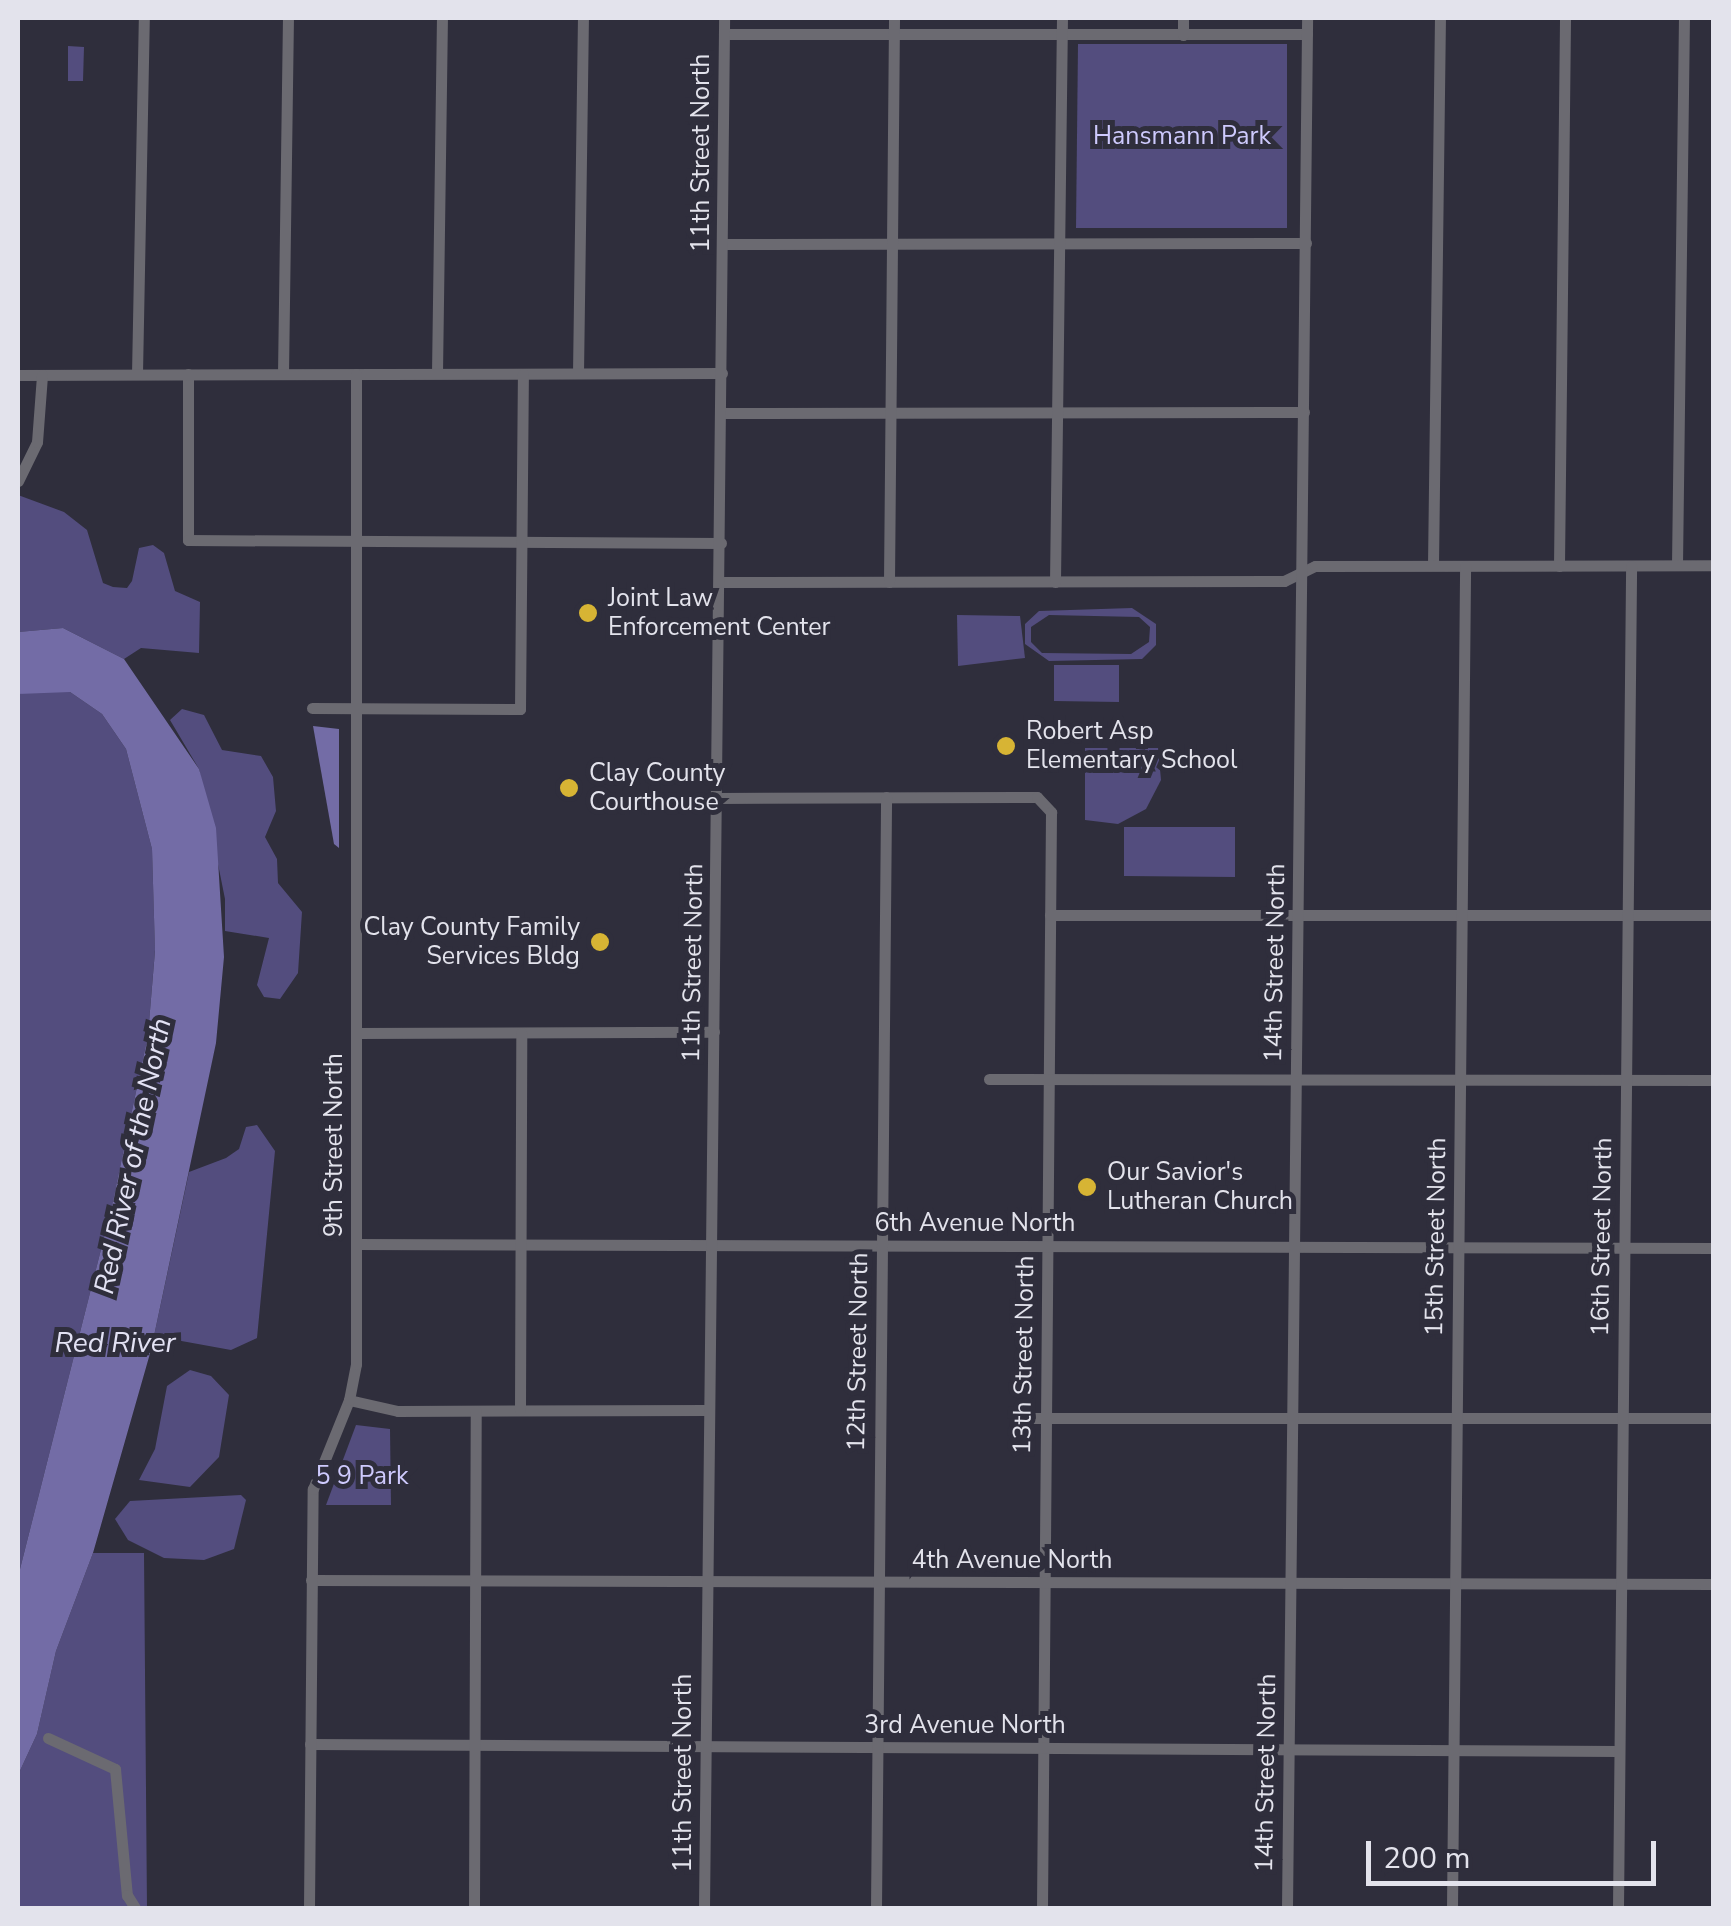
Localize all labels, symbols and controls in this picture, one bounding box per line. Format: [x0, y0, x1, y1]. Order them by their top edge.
street label: 11th Street North [686, 54, 716, 252]
park label: Hansmann Park [1093, 121, 1271, 151]
place label: Joint Law Enforcement Center [608, 584, 830, 643]
marker: Joint Law Enforcement Center [577, 602, 599, 624]
place label: Robert Asp Elementary School [1026, 717, 1237, 776]
marker: Robert Asp Elementary School [995, 735, 1017, 757]
place label: Clay County Courthouse [589, 759, 725, 818]
marker: Clay County Courthouse [558, 777, 580, 799]
street label: 11th Street North [676, 863, 710, 1063]
street label: 14th Street North [1258, 863, 1292, 1063]
place label: Clay County Family Services Bldg [364, 913, 580, 972]
marker: Clay County Family Services Bldg [589, 931, 611, 953]
water label: Red River of the North [87, 1015, 179, 1297]
street label: 9th Street North [319, 1053, 349, 1237]
street label: 15th Street North [1419, 1137, 1453, 1337]
street label: 16th Street North [1585, 1137, 1619, 1337]
place label: Our Savior's Lutheran Church [1107, 1158, 1293, 1217]
marker: Our Savior's Lutheran Church [1076, 1176, 1098, 1198]
street label: 6th Avenue North [875, 1208, 1075, 1238]
street label: 12th Street North [841, 1252, 875, 1452]
street label: 13th Street North [1007, 1255, 1041, 1455]
water label: Red River [54, 1326, 176, 1360]
park label: 5 9 Park [316, 1461, 408, 1491]
street label: 4th Avenue North [912, 1545, 1112, 1575]
street label: 14th Street North [1249, 1673, 1283, 1873]
street label: 11th Street North [668, 1674, 698, 1872]
street label: 3rd Avenue North [864, 1710, 1066, 1740]
scale bar [1371, 1821, 1661, 1883]
text: 200 m [1383, 1838, 1470, 1879]

